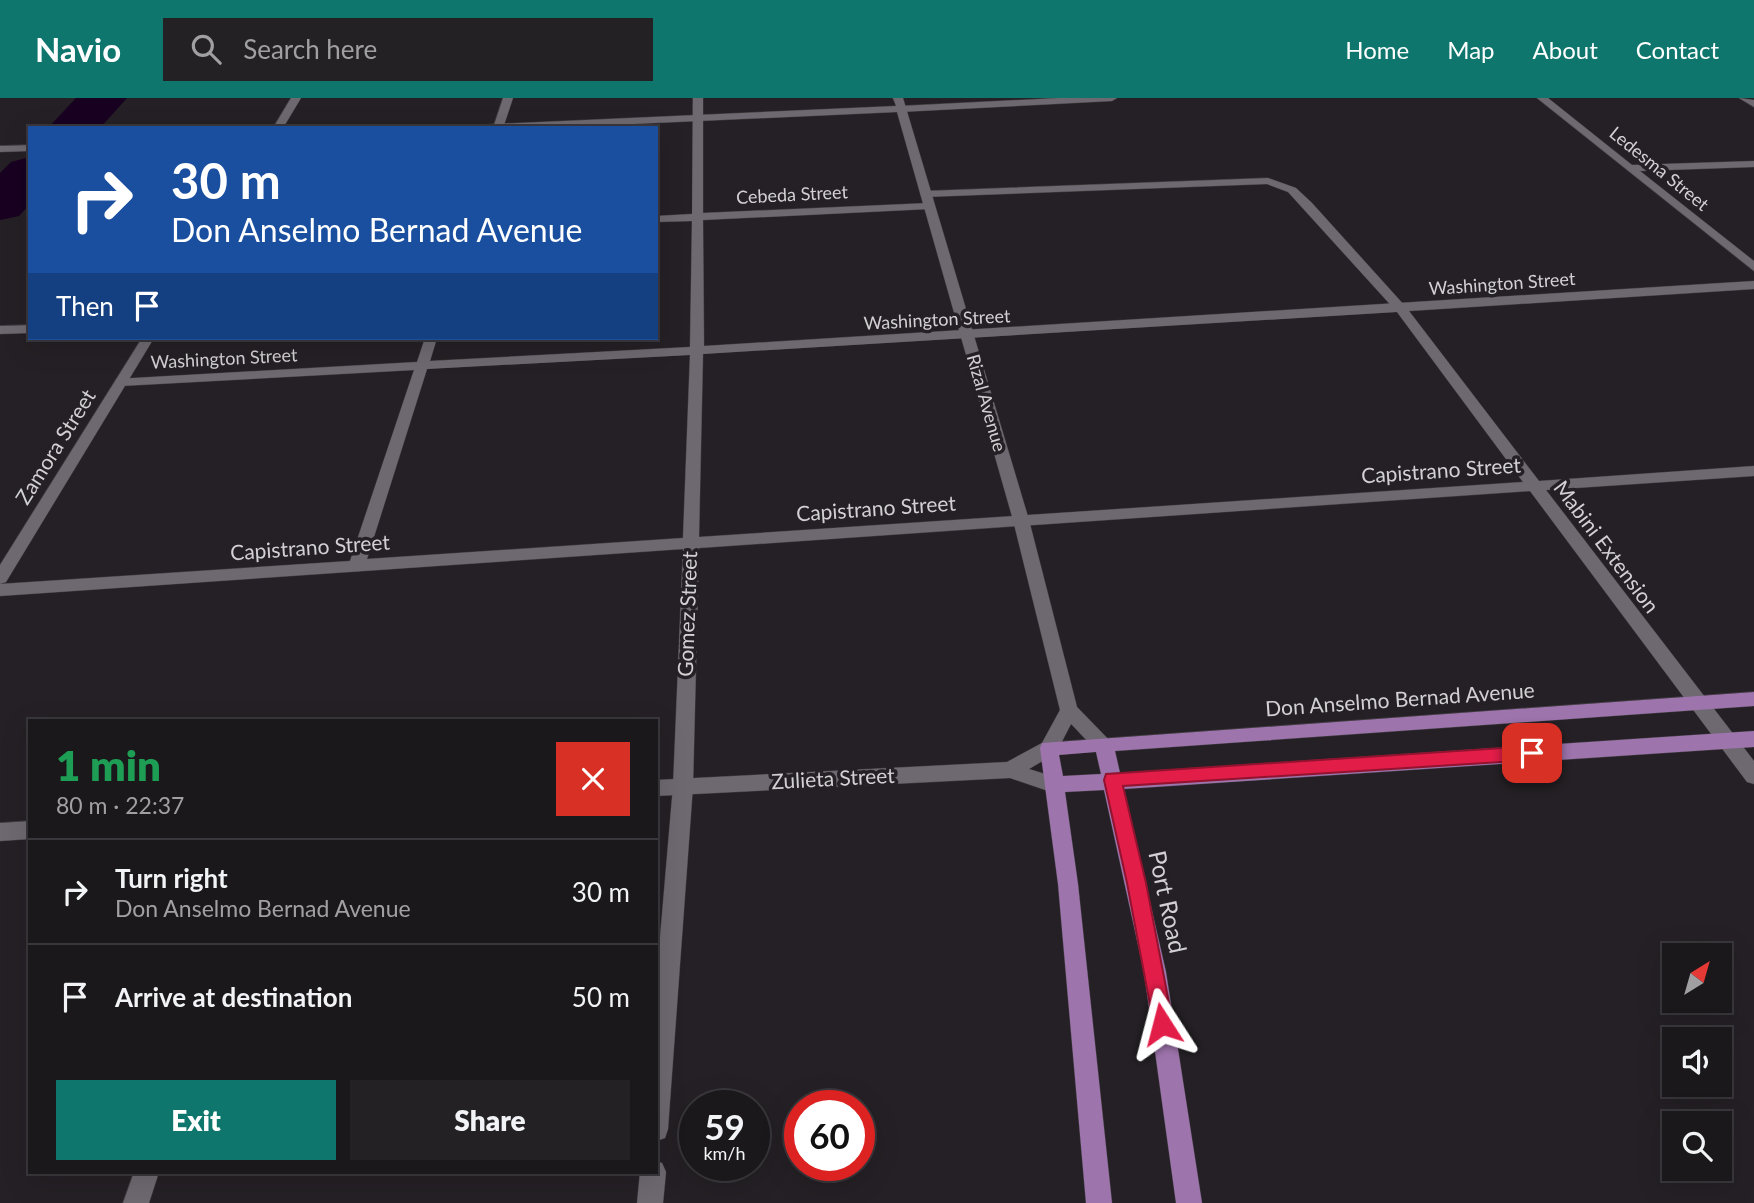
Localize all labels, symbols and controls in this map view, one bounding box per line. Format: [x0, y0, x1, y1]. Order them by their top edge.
search box [163, 18, 653, 81]
text: Navio [35, 29, 121, 69]
icon: search [187, 30, 225, 68]
text: Search here [243, 33, 377, 65]
text: Home [1345, 35, 1409, 64]
text: Map [1447, 35, 1495, 64]
text: About [1533, 35, 1598, 64]
text: Contact [1636, 35, 1719, 64]
street label: Ledesma Street [1606, 122, 1714, 215]
text: 30 m [171, 151, 281, 209]
icon: right [56, 154, 147, 245]
street label: Cebeda Street [735, 180, 849, 208]
text: Don Anselmo Bernad Avenue [171, 210, 582, 249]
street label: Washington Street [1428, 267, 1576, 299]
icon: arrive [128, 287, 166, 325]
text: Then [56, 290, 114, 322]
street label: Washington Street [863, 304, 1011, 334]
street label: Washington Street [150, 343, 298, 373]
street label: Rizal Avenue [963, 351, 1011, 454]
street label: Zamora Street [9, 384, 100, 508]
street label: Capistrano Street [1360, 451, 1522, 488]
street label: Mabini Extension [1549, 475, 1665, 617]
street label: Capistrano Street [795, 489, 957, 526]
street label: Capistrano Street [229, 528, 391, 565]
street label: Gomez Street [672, 550, 701, 677]
street label: Don Anselmo Bernad Avenue [1264, 677, 1535, 720]
pin [1502, 723, 1562, 783]
icon: arrive [1513, 734, 1551, 772]
text: 1 min [56, 740, 161, 790]
button: close [556, 742, 630, 816]
street label: Zulieta Street [771, 762, 896, 793]
text: 80 m · 22:37 [56, 791, 184, 819]
street label: Port Road [1143, 848, 1193, 956]
text: Turn right [115, 862, 228, 894]
icon: right [56, 873, 94, 911]
text: 30 m [572, 876, 630, 908]
text: Don Anselmo Bernad Avenue [115, 894, 411, 922]
north arrow [1662, 943, 1732, 1013]
map controls [1662, 943, 1732, 1181]
icon: arrive [56, 978, 94, 1016]
text: Arrive at destination [115, 981, 352, 1013]
text: 50 m [572, 981, 630, 1013]
position arrow [1125, 987, 1199, 1061]
button: sound [1662, 1027, 1732, 1097]
button: Exit [56, 1080, 336, 1160]
button: Share [350, 1080, 630, 1160]
speed limit sign: 60 [784, 1090, 875, 1181]
text: 59 [704, 1105, 745, 1147]
button: search [1662, 1111, 1732, 1181]
text: km/h [703, 1142, 746, 1164]

